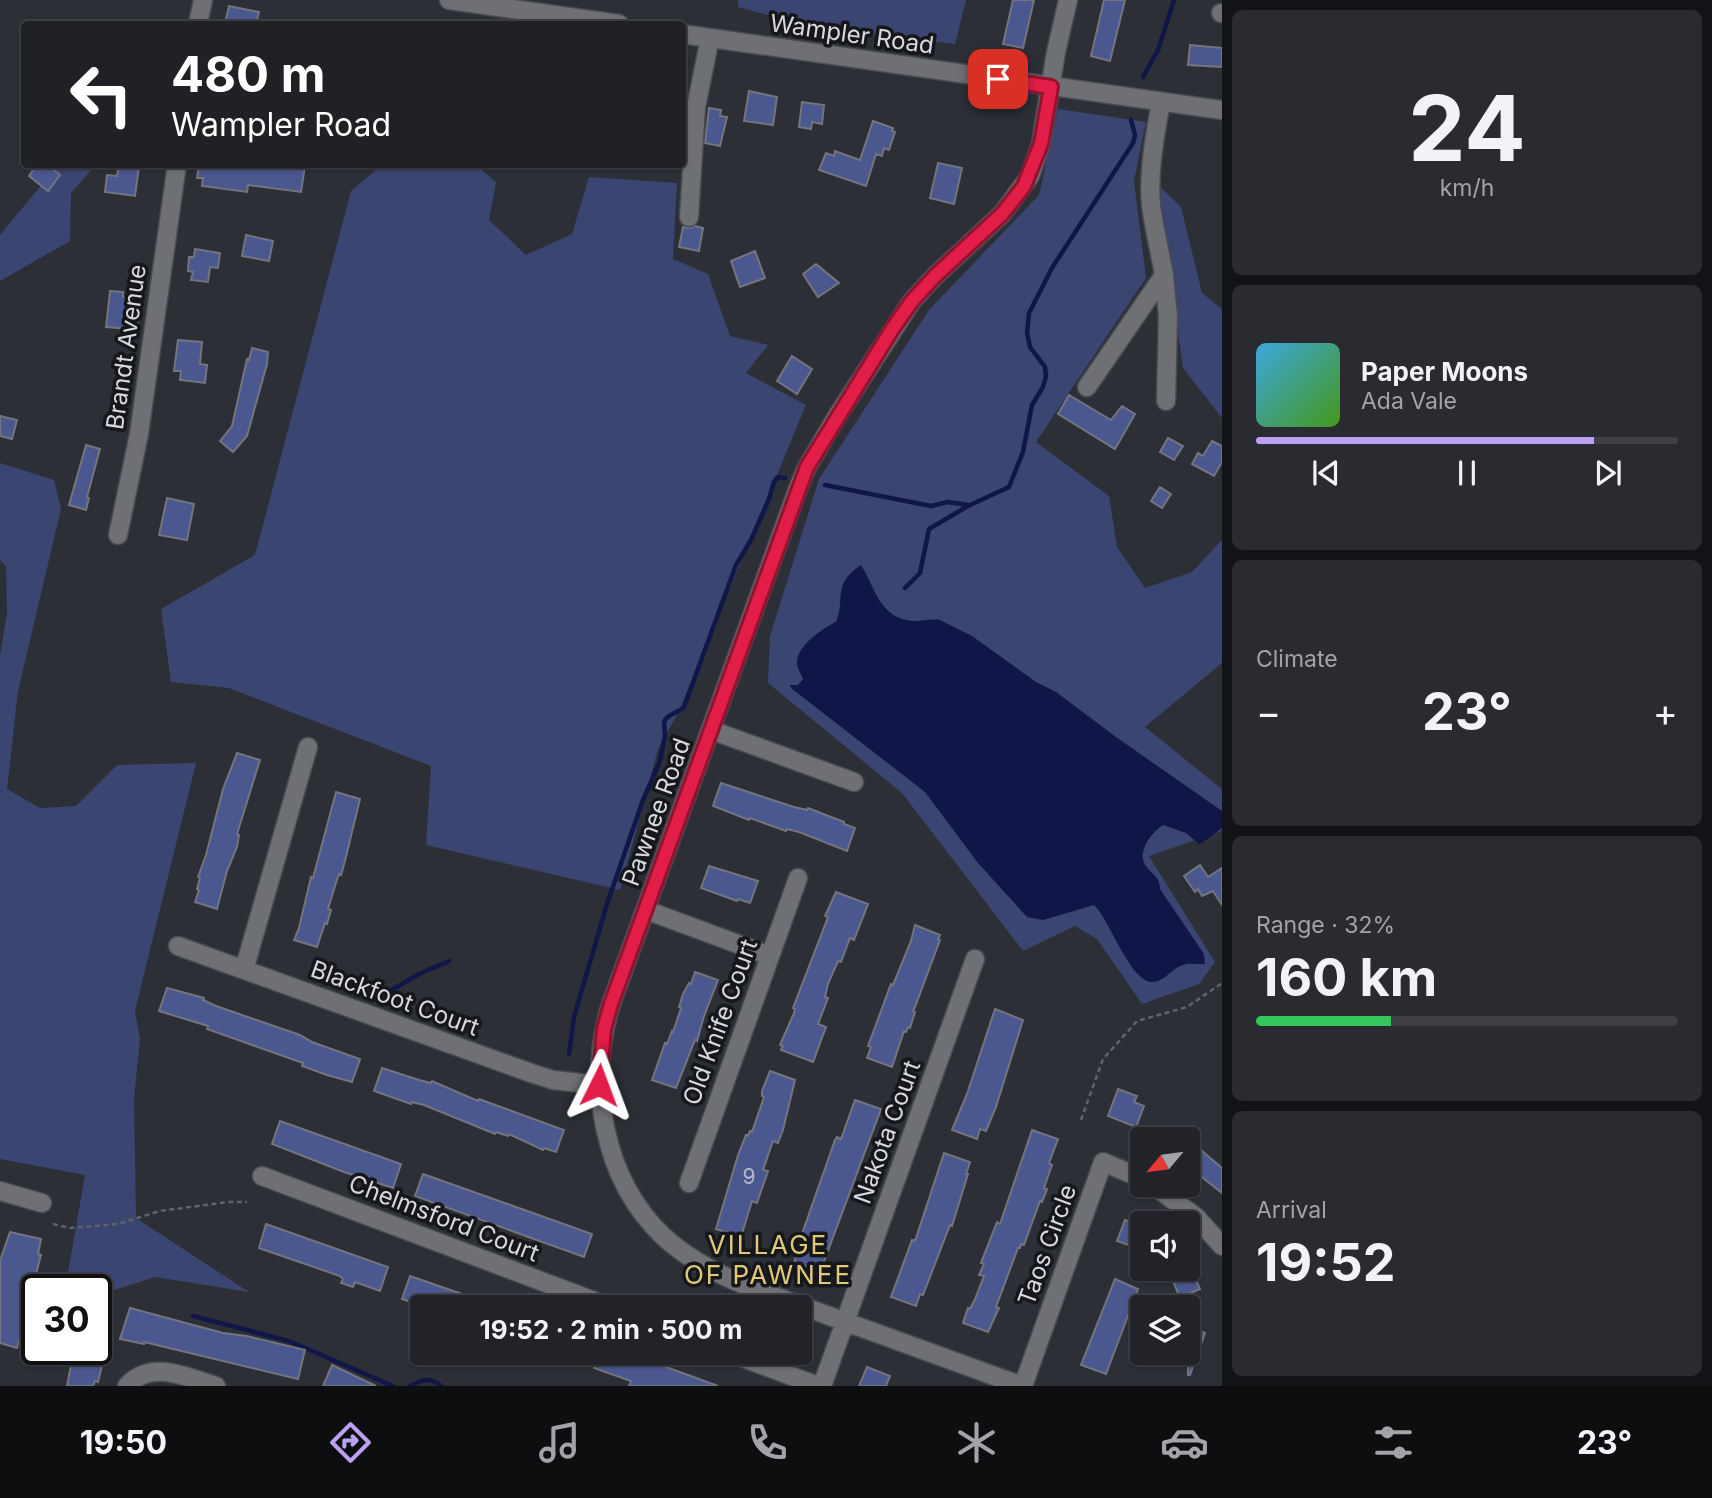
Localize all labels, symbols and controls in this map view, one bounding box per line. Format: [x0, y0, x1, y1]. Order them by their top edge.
street label: Wampler Road [768, 8, 936, 60]
text: 480 m [171, 45, 325, 104]
icon: left [56, 49, 147, 140]
pin [968, 49, 1028, 109]
icon: arrive [979, 60, 1017, 98]
text: 24 [1408, 73, 1526, 183]
text: Wampler Road [171, 105, 391, 144]
text: km/h [1440, 174, 1494, 202]
street label: Brandt Avenue [100, 263, 152, 431]
text: Paper Moons [1361, 356, 1528, 387]
text: Ada Vale [1361, 387, 1457, 415]
icon: previous [1307, 454, 1345, 492]
icon: pause [1448, 454, 1486, 492]
icon: next [1589, 454, 1627, 492]
text: Climate [1256, 645, 1338, 673]
text: 23° [1422, 680, 1512, 743]
text: − [1256, 689, 1281, 735]
text: + [1653, 689, 1678, 735]
street label: Pawnee Road [616, 734, 696, 890]
text: Range · 32% [1256, 911, 1395, 939]
street label: Old Knife Court [677, 935, 763, 1109]
text: 160 km [1256, 946, 1437, 1009]
street label: Blackfoot Court [307, 954, 483, 1042]
position arrow [562, 1048, 636, 1122]
street label: Nakota Court [848, 1056, 926, 1208]
north arrow [1130, 1127, 1200, 1197]
map controls [1130, 1127, 1200, 1365]
house number: 9 [742, 1164, 756, 1189]
street label: Chelmsford Court [345, 1168, 543, 1268]
street label: Taos Circle [1012, 1181, 1082, 1309]
text: Arrival [1256, 1196, 1327, 1224]
button: sound [1130, 1211, 1200, 1281]
district label: VILLAGE OF PAWNEE [684, 1229, 852, 1290]
text: 19:52 [1256, 1231, 1396, 1294]
speed limit sign: 30 [21, 1274, 112, 1365]
button: layers [1130, 1295, 1200, 1365]
text: 19:52 · 2 min · 500 m [480, 1314, 742, 1345]
icon: directions [326, 1418, 375, 1467]
icon: music [535, 1418, 584, 1467]
icon: phone [743, 1418, 792, 1467]
icon: climate [952, 1418, 1001, 1467]
icon: car [1160, 1418, 1209, 1467]
icon: filters [1369, 1418, 1418, 1467]
text: 19:50 [80, 1423, 167, 1462]
text: 23° [1577, 1423, 1632, 1462]

